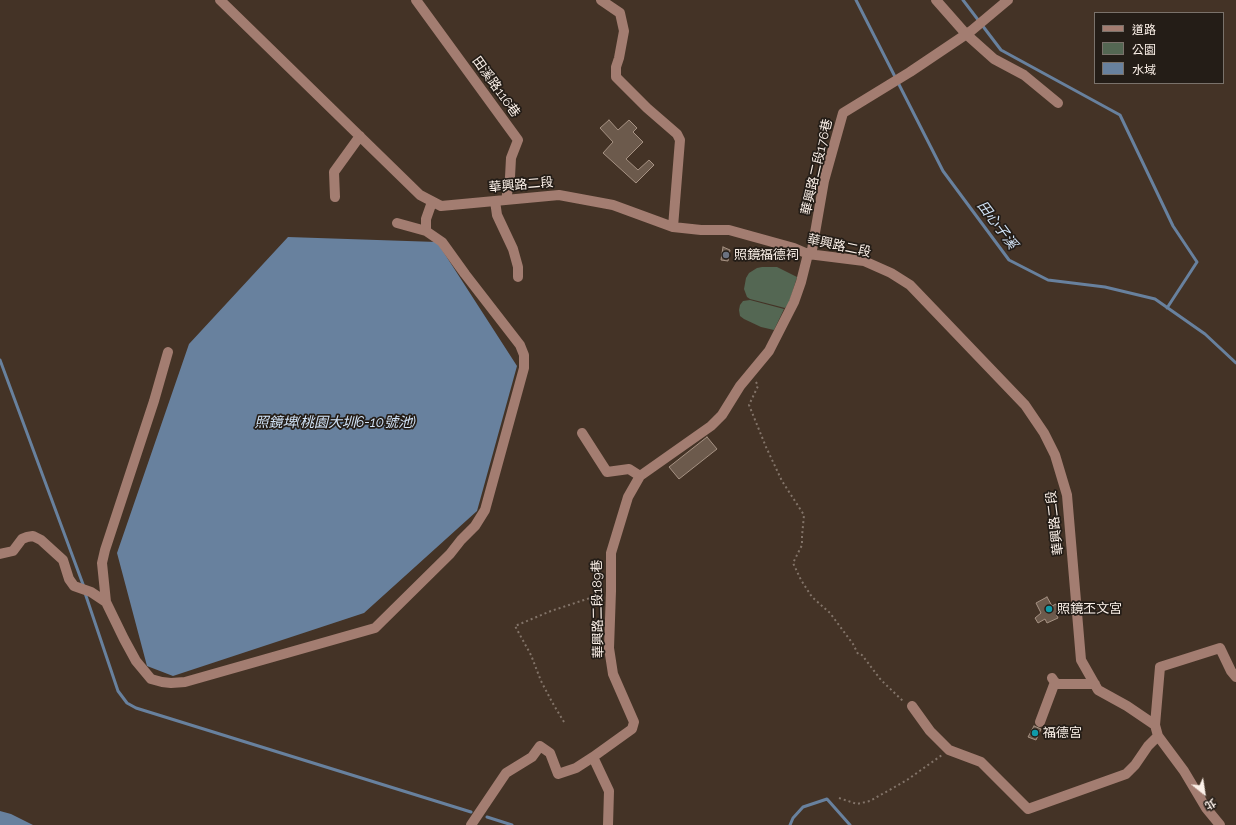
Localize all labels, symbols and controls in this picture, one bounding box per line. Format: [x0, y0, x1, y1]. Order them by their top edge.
legend [1094, 12, 1224, 84]
text: 道路 [1132, 23, 1156, 37]
text: 公園 [1132, 43, 1156, 57]
street label: 田溪路116巷 [469, 54, 523, 120]
text: 水域 [1132, 63, 1156, 77]
street label: 華興路二段176巷 [798, 117, 836, 217]
street label: 華興路二段 [488, 174, 554, 196]
water label: 田心子溪 [973, 198, 1021, 252]
street label: 華興路二段 [806, 232, 872, 260]
place label: 照鏡福德祠 [734, 247, 799, 263]
marker: 照鏡福德祠 [721, 250, 731, 260]
water label: 照鏡埤(桃園大圳6-10號池) [254, 415, 416, 431]
street label: 華興路二段 [1043, 490, 1067, 556]
street label: 華興路二段189巷 [589, 559, 607, 659]
place label: 照鏡丕文宮 [1057, 601, 1122, 617]
marker: 照鏡丕文宮 [1044, 604, 1054, 614]
place label: 福德宮 [1043, 725, 1082, 741]
marker: 福德宮 [1030, 728, 1040, 738]
north arrow [1184, 773, 1224, 813]
text: 北 [1202, 795, 1218, 812]

